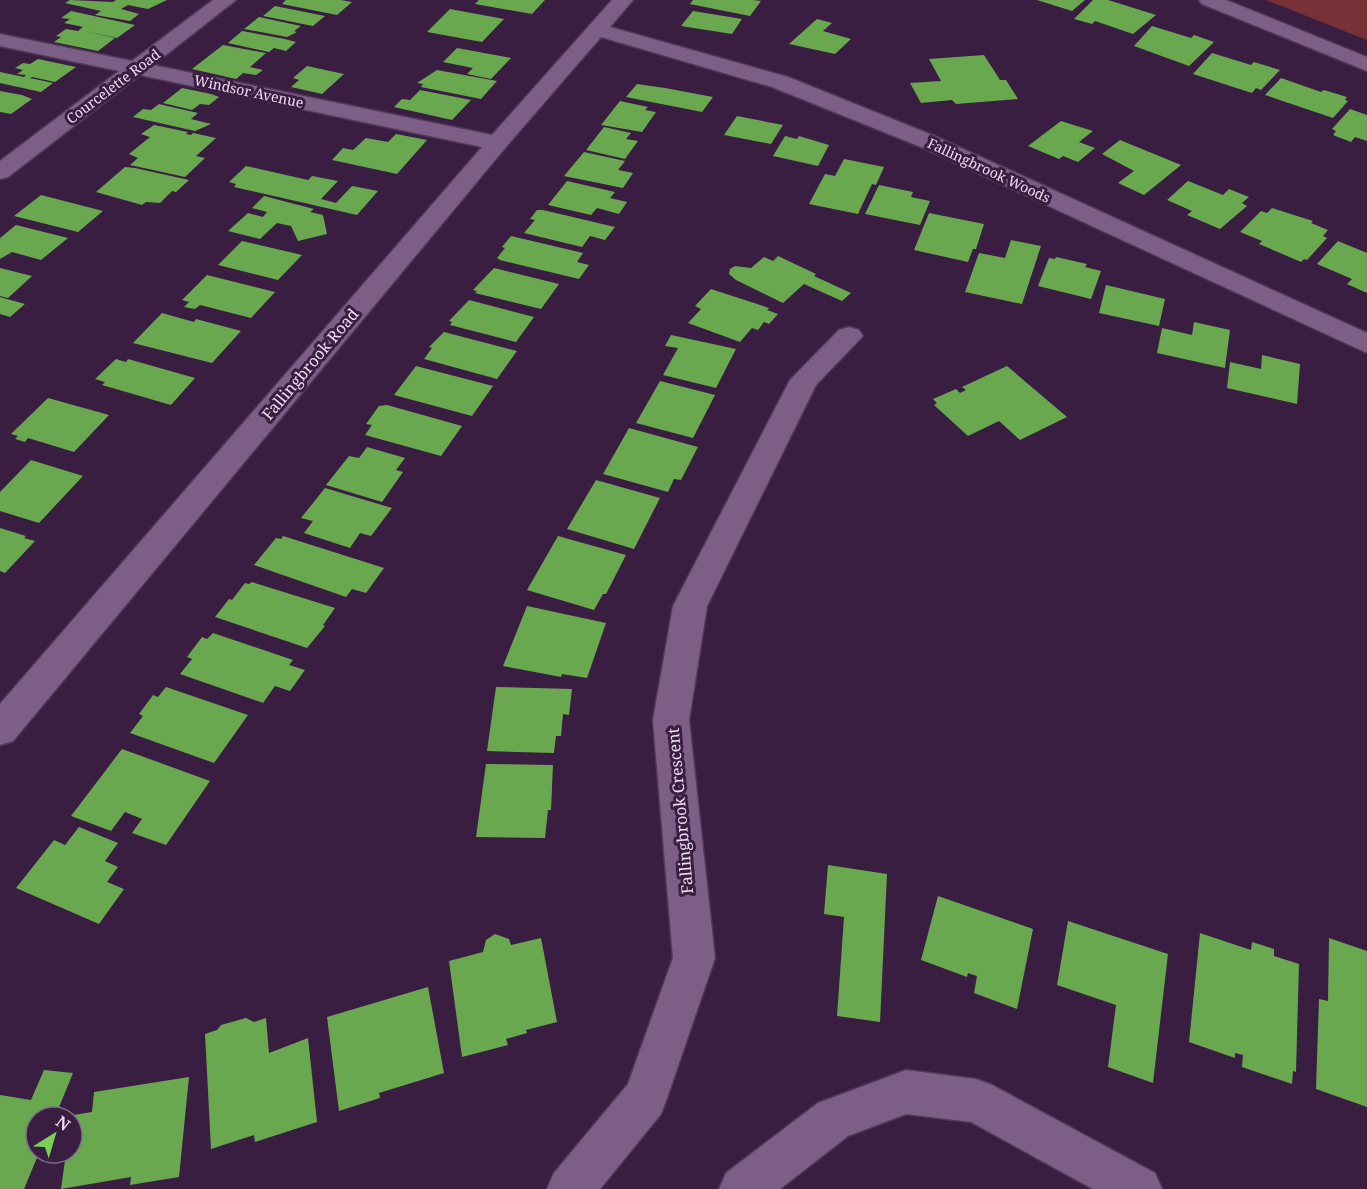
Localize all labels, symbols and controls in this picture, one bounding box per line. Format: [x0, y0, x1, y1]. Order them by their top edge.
street label: Courcelette Road [62, 44, 164, 128]
street label: Windsor Avenue [193, 70, 305, 112]
street label: Fallingbrook Woods [925, 133, 1053, 207]
street label: Fallingbrook Road [257, 303, 363, 425]
street label: Fallingbrook Crescent [662, 727, 698, 895]
north arrow [24, 1105, 84, 1165]
text: N [51, 1110, 75, 1136]

